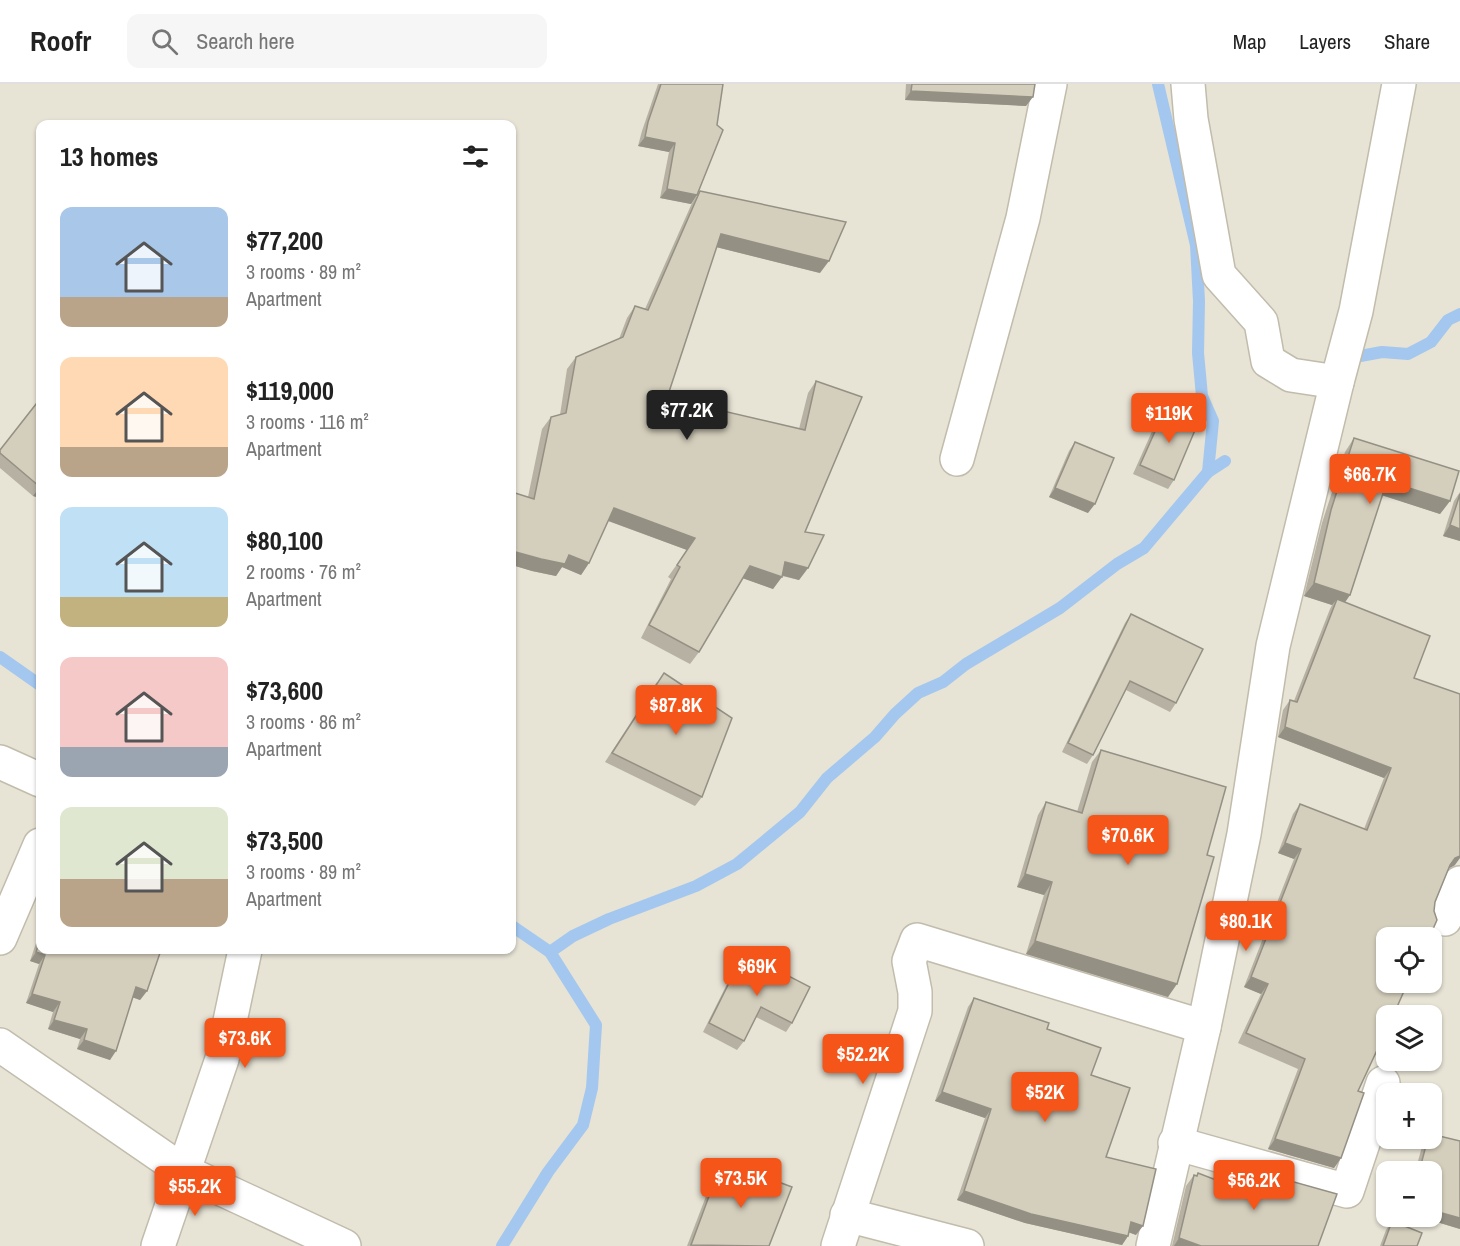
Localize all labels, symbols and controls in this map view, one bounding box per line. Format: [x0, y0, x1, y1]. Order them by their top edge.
search box [127, 14, 547, 68]
text: Roofr [30, 22, 91, 60]
icon: search [148, 25, 181, 58]
text: Search here [196, 26, 295, 56]
text: Map [1233, 27, 1266, 56]
text: Layers [1299, 27, 1351, 56]
text: Share [1384, 27, 1430, 56]
text: 13 homes [60, 139, 158, 174]
icon: filters [459, 140, 492, 173]
text: $77,200 [246, 223, 323, 258]
icon: home [108, 231, 180, 303]
text: 3 rooms · 89 m² [246, 258, 361, 285]
text: Apartment [246, 285, 322, 312]
text: $119,000 [246, 373, 334, 408]
icon: home [108, 381, 180, 453]
pin: $77.2K [638, 390, 736, 441]
pin: $119K [1127, 393, 1211, 444]
text: $77.2K [661, 396, 713, 423]
text: $119K [1145, 399, 1193, 426]
text: 3 rooms · 116 m² [246, 408, 369, 435]
text: Apartment [246, 435, 322, 462]
pin: $66.7K [1321, 454, 1419, 505]
text: $66.7K [1344, 460, 1396, 487]
text: $80,100 [246, 523, 323, 558]
icon: home [108, 531, 180, 603]
text: 2 rooms · 76 m² [246, 558, 361, 585]
text: Apartment [246, 585, 322, 612]
text: $73,600 [246, 673, 323, 708]
icon: home [108, 681, 180, 753]
pin: $87.8K [627, 685, 725, 736]
text: $87.8K [650, 691, 702, 718]
text: 3 rooms · 86 m² [246, 708, 361, 735]
text: Apartment [246, 735, 322, 762]
pin: $70.6K [1079, 815, 1177, 866]
text: $70.6K [1102, 821, 1154, 848]
text: $73,500 [246, 823, 323, 858]
icon: home [108, 831, 180, 903]
text: 3 rooms · 89 m² [246, 858, 361, 885]
text: Apartment [246, 885, 322, 912]
pin: $80.1K [1197, 901, 1295, 952]
text: $80.1K [1220, 907, 1272, 934]
map controls [1376, 927, 1442, 1227]
button: locate [1376, 927, 1442, 993]
pin: $69K [721, 946, 793, 997]
text: $69K [737, 952, 777, 979]
button: layers [1376, 1005, 1442, 1071]
pin: $73.6K [196, 1018, 294, 1069]
text: $73.6K [219, 1024, 271, 1051]
pin: $52.2K [814, 1034, 912, 1085]
text: $52.2K [837, 1040, 889, 1067]
pin: $52K [1009, 1072, 1081, 1123]
text: $52K [1025, 1078, 1065, 1105]
button: + [1376, 1083, 1442, 1149]
pin: $73.5K [692, 1158, 790, 1209]
pin: $56.2K [1205, 1160, 1303, 1211]
button: − [1376, 1161, 1442, 1227]
text: $73.5K [715, 1164, 767, 1191]
pin: $55.2K [146, 1166, 244, 1217]
text: $56.2K [1228, 1166, 1280, 1193]
text: $55.2K [169, 1172, 221, 1199]

